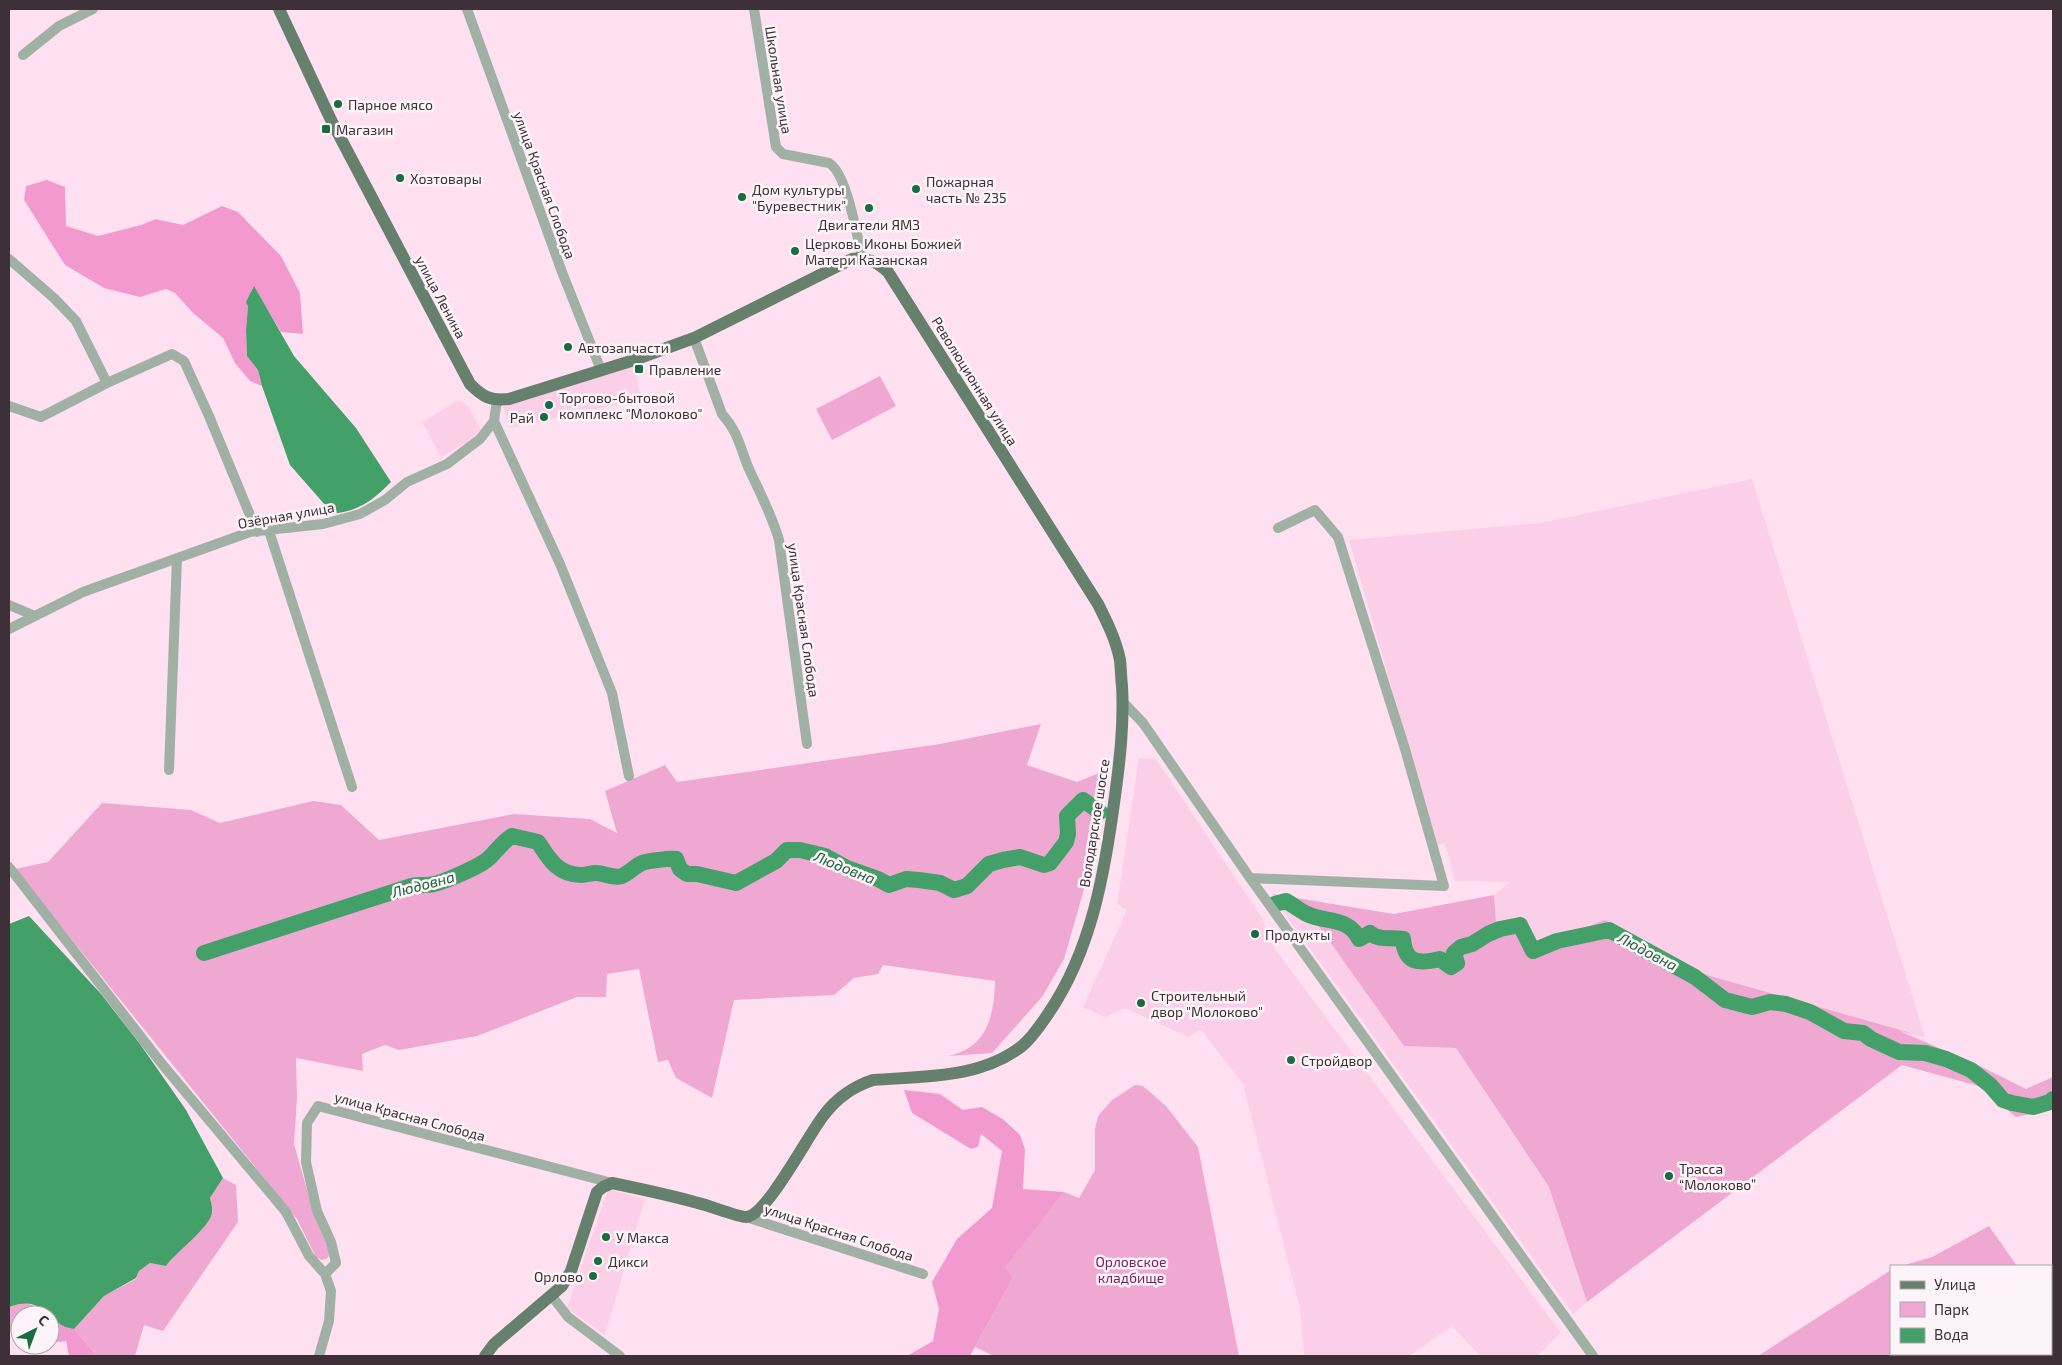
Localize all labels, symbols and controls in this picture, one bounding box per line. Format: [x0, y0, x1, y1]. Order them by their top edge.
street label: Школьная улица [762, 25, 796, 135]
place label: Парное мясо [348, 96, 433, 113]
marker: Парное мясо [332, 98, 344, 110]
street label: улица Красная Слобода [510, 109, 580, 261]
place label: Магазин [336, 121, 394, 138]
marker: Магазин [320, 123, 332, 135]
place label: Хозтовары [410, 170, 482, 187]
marker: Хозтовары [394, 172, 406, 184]
place label: Пожарная часть № 235 [926, 173, 1007, 206]
place label: Дом культуры "Буревестник" [752, 181, 846, 214]
marker: Пожарная часть № 235 [910, 183, 922, 195]
marker: Дом культуры "Буревестник" [736, 191, 748, 203]
marker: Двигатели ЯМЗ [863, 202, 875, 214]
place label: Двигатели ЯМЗ [818, 216, 920, 233]
place label: Церковь Иконы Божией Матери Казанская [805, 235, 962, 268]
marker: Церковь Иконы Божией Матери Казанская [789, 245, 801, 257]
street label: улица Ленина [412, 253, 470, 341]
street label: Революционная улица [928, 313, 1022, 449]
place label: Автозапчасти [578, 339, 669, 356]
marker: Автозапчасти [562, 341, 574, 353]
place label: Правление [649, 361, 721, 378]
marker: Правление [633, 363, 645, 375]
place label: Торгово-бытовой комплекс "Молоково" [559, 389, 703, 422]
marker: Торгово-бытовой комплекс "Молоково" [543, 399, 555, 411]
place label: Рай [510, 409, 534, 426]
marker: Рай [538, 411, 550, 423]
street label: Озёрная улица [236, 498, 336, 532]
street label: улица Красная Слобода [785, 542, 823, 698]
street label: Володарское шоссе [1075, 758, 1113, 888]
water label: Людовна [811, 846, 878, 887]
water label: Людовна [389, 867, 456, 901]
place label: Продукты [1265, 926, 1330, 943]
marker: Продукты [1249, 928, 1261, 940]
water label: Людовна [1615, 928, 1681, 974]
place label: Строительный двор "Молоково" [1151, 987, 1263, 1020]
marker: Строительный двор "Молоково" [1135, 997, 1147, 1009]
place label: Стройдвор [1301, 1052, 1372, 1069]
marker: Стройдвор [1285, 1054, 1297, 1066]
street label: улица Красная Слобода [333, 1088, 487, 1144]
place label: Трасса “Молоково” [1679, 1160, 1756, 1193]
marker: Трасса “Молоково” [1663, 1170, 1675, 1182]
street label: улица Красная Слобода [762, 1200, 916, 1264]
place label: У Макса [616, 1229, 669, 1246]
marker: У Макса [600, 1231, 612, 1243]
place label: Дикси [608, 1253, 648, 1270]
park label: Орловское кладбище [1095, 1253, 1167, 1286]
marker: Дикси [592, 1255, 604, 1267]
legend [1890, 1265, 2052, 1355]
place label: Орлово [534, 1268, 583, 1285]
marker: Орлово [587, 1270, 599, 1282]
text: Улица [1934, 1275, 1976, 1293]
text: Парк [1934, 1300, 1969, 1318]
north arrow [10, 1305, 60, 1355]
text: С [35, 1311, 53, 1329]
text: Вода [1934, 1325, 1969, 1343]

